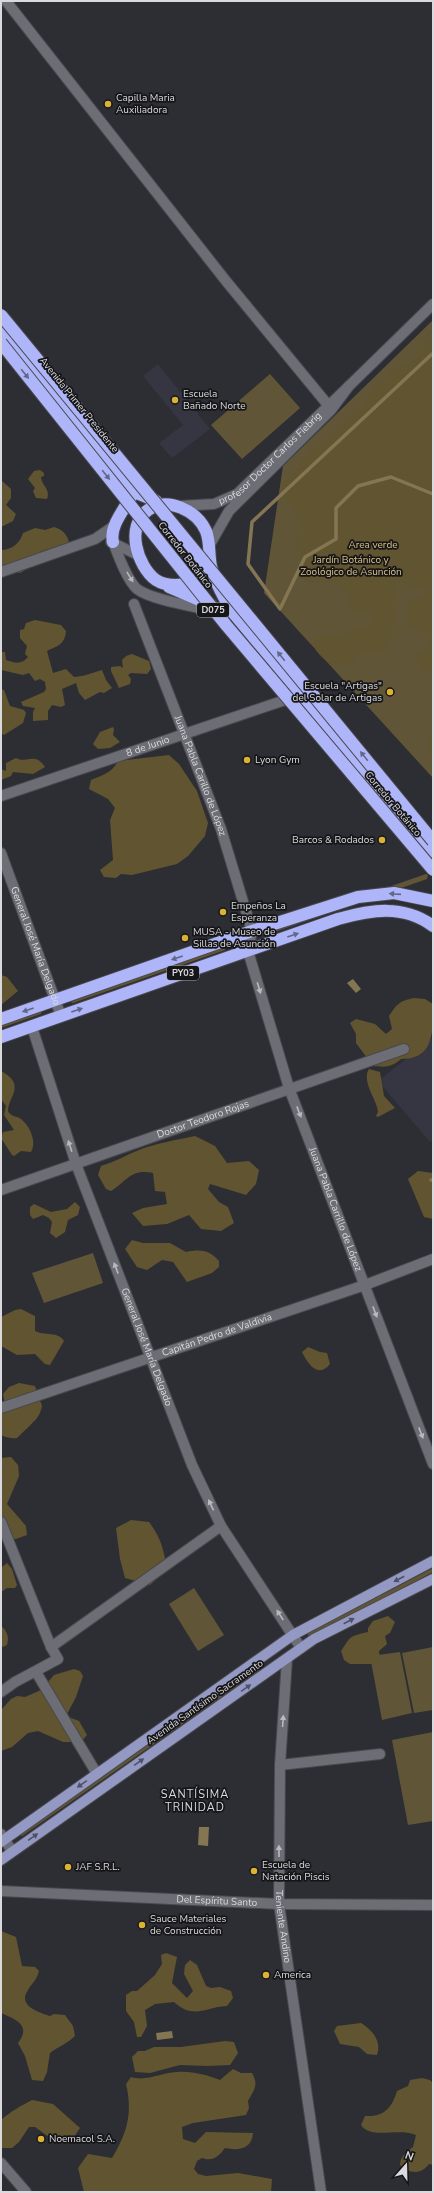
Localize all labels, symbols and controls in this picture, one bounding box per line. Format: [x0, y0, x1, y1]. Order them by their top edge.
place label: Capilla Maria Auxiliadora [116, 91, 175, 117]
marker: Capilla Maria Auxiliadora [103, 99, 113, 109]
street label: Avenida Primer Presidente [36, 354, 122, 456]
one-way arrow [21, 368, 30, 379]
place label: Escuela Bañado Norte [183, 387, 246, 413]
marker: Escuela Bañado Norte [170, 395, 180, 405]
street label: profesor Doctor Carlos Fiebrig [216, 409, 325, 508]
one-way arrow [102, 470, 111, 481]
street label: Corredor Botánico [155, 519, 216, 592]
park label: Area verde [348, 538, 398, 552]
park label: Jardín Botánico y Zoológico de Asunción [300, 553, 402, 579]
one-way arrow [126, 572, 134, 583]
road number: D075 [197, 603, 229, 617]
one-way arrow [277, 651, 286, 661]
place label: Escuela "Artigas" del Solar de Artigas [293, 679, 382, 705]
marker: Escuela "Artigas" del Solar de Artigas [385, 687, 395, 697]
street label: Juana Pabla Carillo de López [170, 712, 230, 838]
street label: 8 de Junio [124, 732, 172, 760]
one-way arrow [359, 751, 368, 762]
place label: Lyon Gym [255, 753, 300, 767]
marker: Lyon Gym [242, 755, 252, 765]
street label: Corredor Botánico [362, 768, 425, 840]
place label: Barcos & Rodados [292, 833, 374, 847]
marker: Barcos & Rodados [377, 835, 387, 845]
street label: General José María Delgado [7, 885, 64, 1008]
one-way arrow [389, 891, 401, 898]
place label: Empeños La Esperanza [231, 899, 286, 925]
marker: Empeños La Esperanza [218, 907, 228, 917]
place label: MUSA - Museo de Sillas de Asunción [193, 925, 275, 951]
one-way arrow [287, 932, 299, 938]
marker: MUSA - Museo de Sillas de Asunción [180, 933, 190, 943]
one-way arrow [171, 955, 183, 961]
road number: PY03 [167, 966, 199, 980]
one-way arrow [256, 982, 262, 994]
one-way arrow [21, 1007, 33, 1013]
one-way arrow [72, 1007, 84, 1013]
street label: Doctor Teodoro Rojas [155, 1097, 251, 1142]
one-way arrow [296, 1106, 302, 1118]
one-way arrow [67, 1140, 73, 1152]
street label: Juana Pabla Carrillo de López [305, 1144, 366, 1274]
one-way arrow [113, 1261, 119, 1273]
street label: General José María Delgado [117, 1286, 176, 1408]
one-way arrow [373, 1306, 379, 1318]
street label: Capitán Pedro de Valdivia [160, 1310, 274, 1360]
one-way arrow [419, 1427, 425, 1439]
one-way arrow [208, 1500, 214, 1511]
one-way arrow [393, 1576, 404, 1582]
one-way arrow [276, 1610, 284, 1620]
one-way arrow [343, 1618, 355, 1625]
street label: Avenida Santísimo Sacramento [144, 1656, 266, 1748]
one-way arrow [240, 1684, 251, 1692]
one-way arrow [279, 1715, 286, 1727]
one-way arrow [134, 1759, 144, 1767]
one-way arrow [76, 1780, 87, 1788]
district label: SANTÍSIMA TRINIDAD [161, 1786, 229, 1815]
one-way arrow [27, 1833, 38, 1841]
one-way arrow [276, 1844, 282, 1857]
place label: Escuela de Natación Piscis [262, 1858, 330, 1884]
place label: JAF S.R.L. [75, 1860, 120, 1874]
marker: JAF S.R.L. [63, 1862, 73, 1872]
marker: Escuela de Natación Piscis [249, 1866, 259, 1876]
street label: Teniente Andino [272, 1890, 295, 1964]
street label: Del Espíritu Santo [176, 1892, 258, 1910]
place label: Sauce Materiales de Construcción [150, 1912, 227, 1938]
marker: Sauce Materiales de Construcción [137, 1920, 147, 1930]
place label: America [274, 1968, 311, 1982]
marker: America [261, 1970, 271, 1980]
place label: Noemacol S.A. [49, 2132, 115, 2146]
marker: Noemacol S.A. [36, 2134, 46, 2144]
north arrow [386, 2145, 426, 2185]
text: N [403, 2148, 416, 2165]

